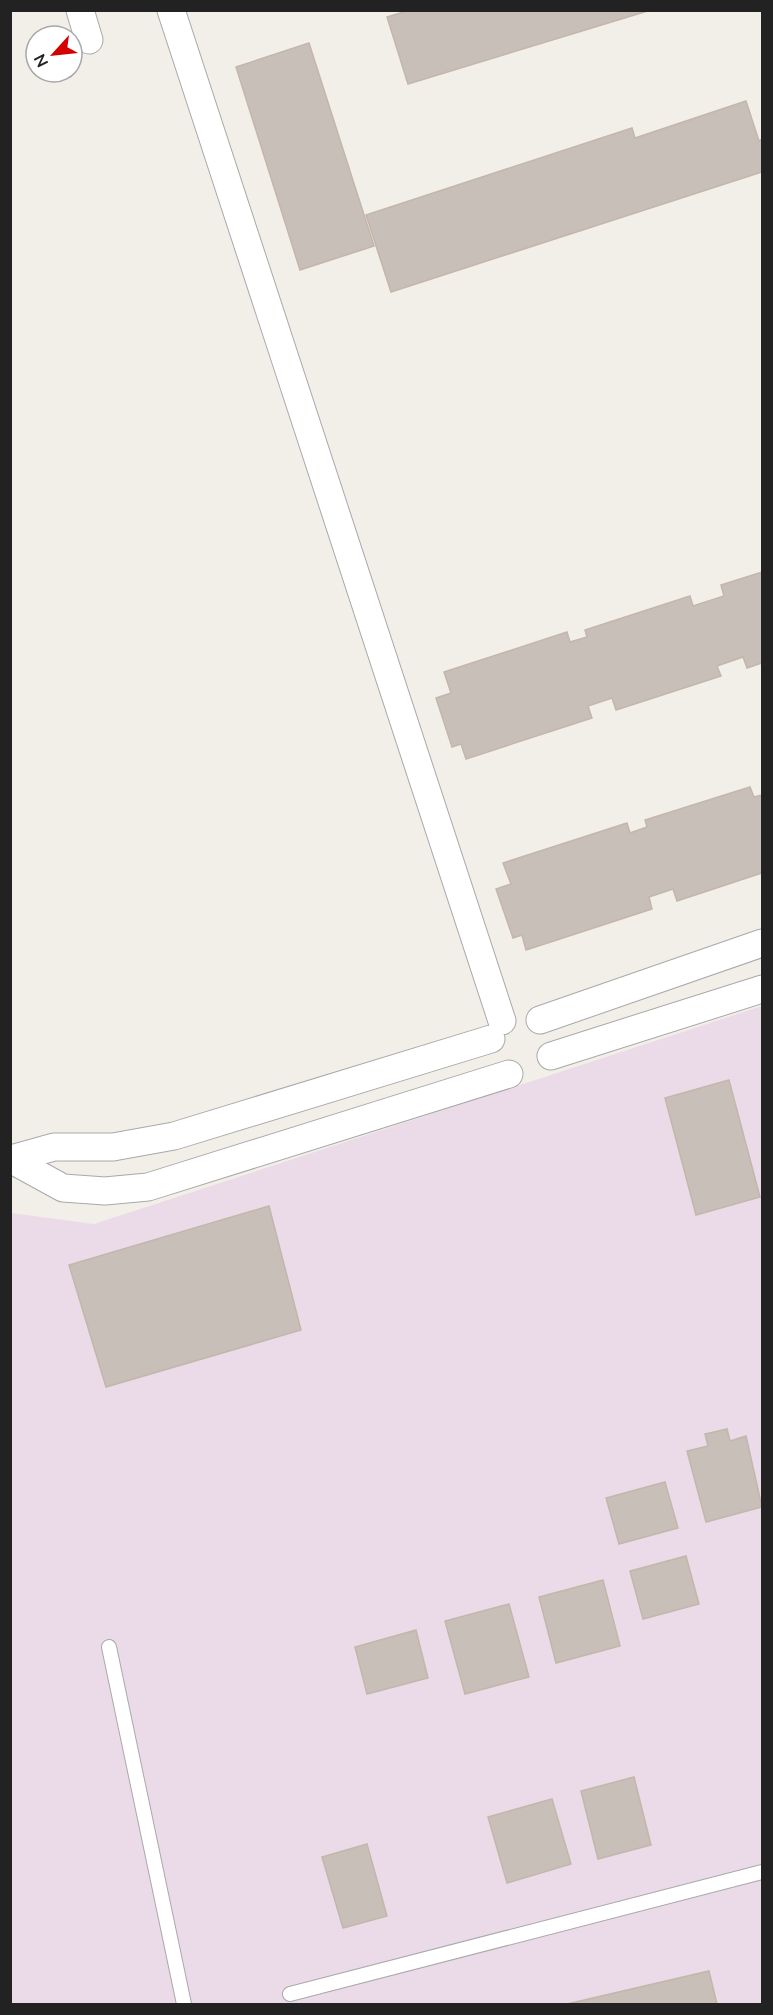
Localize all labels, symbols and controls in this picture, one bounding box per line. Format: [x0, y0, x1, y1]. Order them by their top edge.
north arrow [24, 24, 84, 84]
text: N [29, 51, 52, 71]

